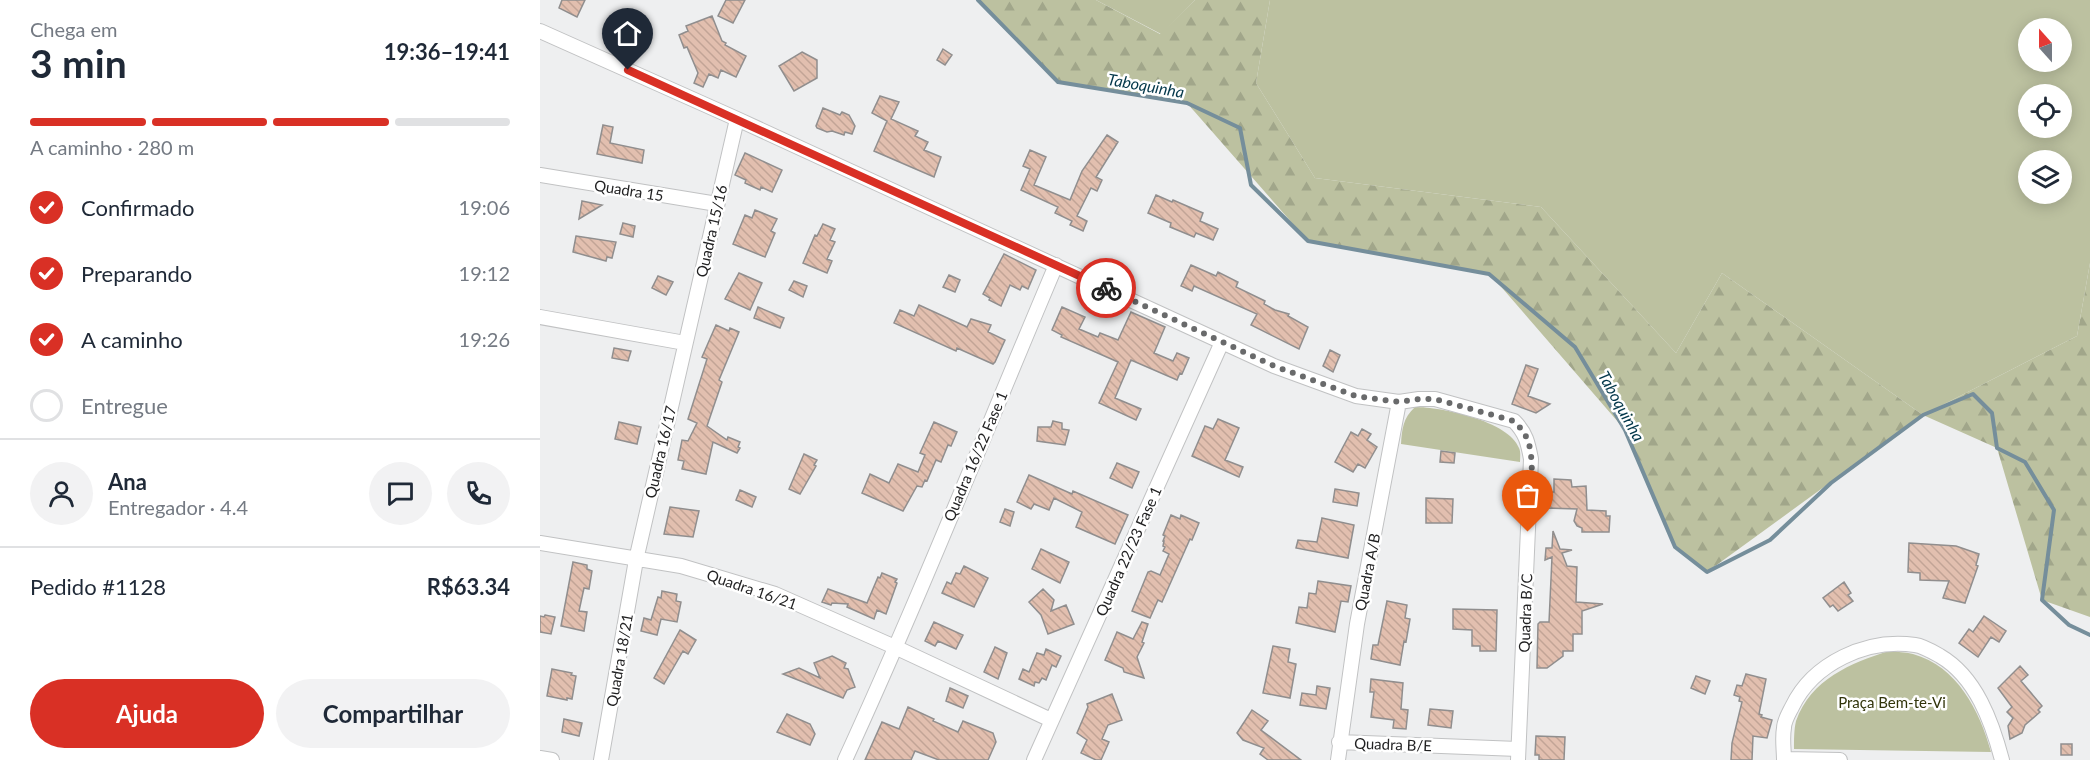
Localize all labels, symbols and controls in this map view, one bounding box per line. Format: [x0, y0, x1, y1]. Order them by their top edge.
pin [602, 8, 653, 70]
text: Chega em [30, 17, 118, 41]
icon: home [611, 17, 644, 50]
north arrow [2018, 18, 2072, 72]
map controls [2018, 18, 2072, 204]
text: 19:36–19:41 [384, 38, 510, 65]
text: 3 min [30, 40, 127, 86]
water label: Taboquinha [1106, 69, 1186, 101]
button: locate [2018, 84, 2072, 138]
text: A caminho · 280 m [30, 135, 194, 159]
button: layers [2018, 150, 2072, 204]
street label: Quadra 15 [593, 176, 665, 204]
street label: Quadra 15/16 [692, 183, 730, 279]
icon: check [30, 191, 63, 224]
text: Confirmado [81, 194, 194, 221]
text: 19:06 [459, 195, 510, 219]
icon: check [30, 257, 63, 290]
courier [1076, 258, 1136, 318]
text: Preparando [81, 260, 192, 287]
text: 19:12 [459, 261, 510, 285]
icon: bike [1090, 272, 1123, 305]
icon: check [30, 323, 63, 356]
text: A caminho [81, 326, 183, 353]
text: 19:26 [459, 327, 510, 351]
water label: Taboquinha [1595, 368, 1649, 444]
street label: Quadra 16/22 Fase 1 [939, 388, 1011, 524]
text: Entregue [81, 392, 168, 419]
street label: Quadra 16/17 [641, 404, 679, 500]
button: person [30, 462, 93, 525]
button: chat [369, 462, 432, 525]
button: phone [447, 462, 510, 525]
text: Ana [108, 468, 147, 495]
pin [1502, 470, 1553, 532]
icon: bag [1511, 479, 1544, 512]
street label: Quadra 22/23 Fase 1 [1091, 483, 1165, 619]
text: Entregador · 4.4 [108, 495, 248, 519]
street label: Quadra A/B [1351, 532, 1383, 612]
street label: Quadra 16/21 [704, 565, 800, 613]
text: Pedido #1128 [30, 573, 166, 600]
text: R$63.34 [427, 573, 510, 600]
street label: Quadra B/C [1515, 573, 1535, 653]
street label: Quadra 18/21 [602, 612, 636, 708]
button: Ajuda [30, 679, 264, 748]
button: Compartilhar [276, 679, 510, 748]
park label: Praça Bem-te-Vi [1838, 693, 1946, 711]
street label: Quadra B/E [1354, 734, 1432, 754]

